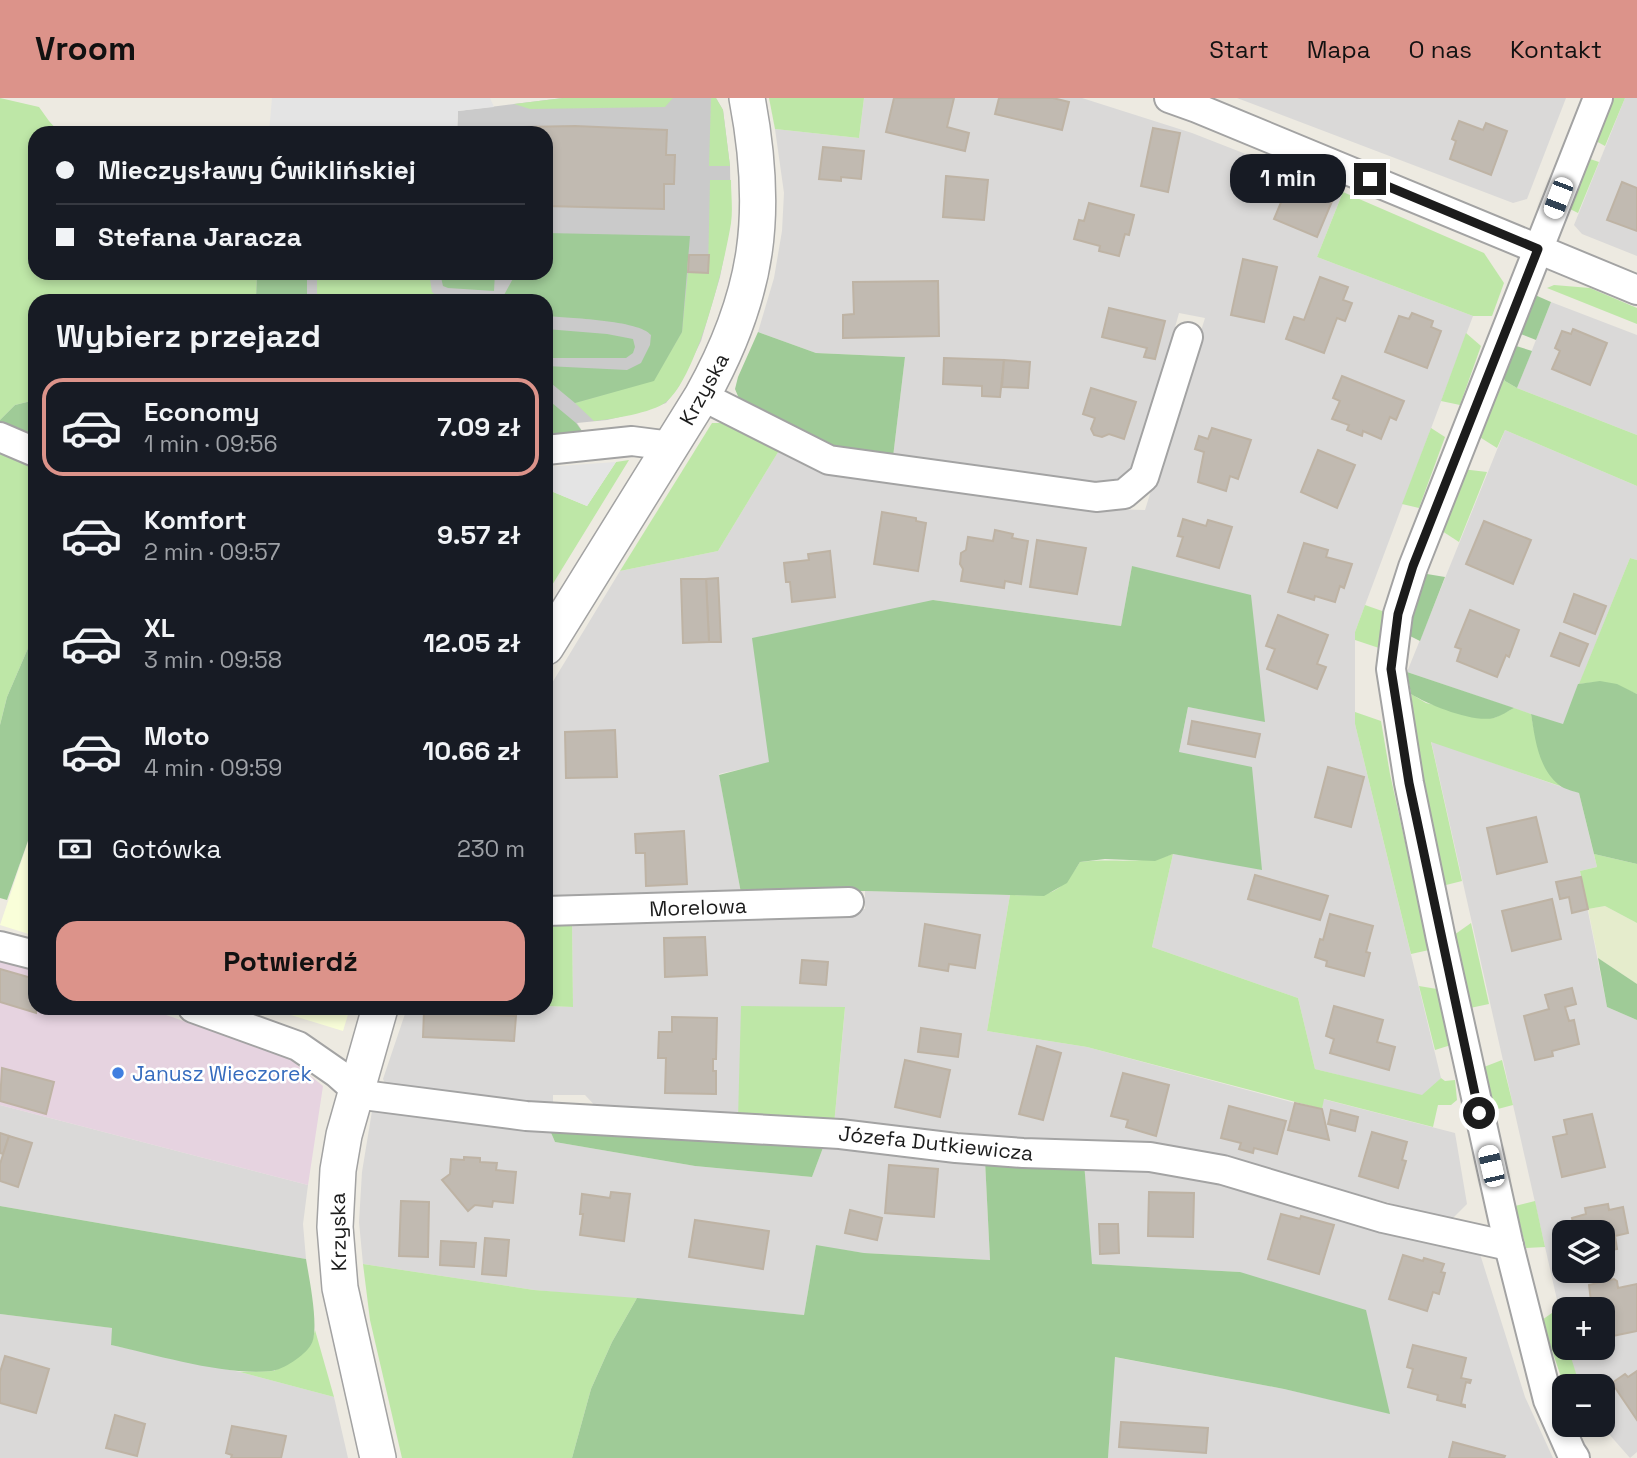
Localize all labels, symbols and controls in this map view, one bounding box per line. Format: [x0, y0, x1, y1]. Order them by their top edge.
text: Vroom [35, 28, 136, 70]
text: Start [1209, 34, 1269, 65]
text: Mapa [1307, 34, 1371, 65]
text: O nas [1409, 34, 1472, 65]
text: Kontakt [1510, 34, 1602, 65]
text: Mieczysławy Ćwiklińskiej [98, 153, 416, 187]
callout: 1 min [1230, 154, 1346, 204]
text: 1 min [1260, 163, 1316, 193]
route end [1354, 163, 1386, 195]
car [1541, 175, 1576, 221]
text: Stefana Jaracza [98, 220, 302, 254]
text: Wybierz przejazd [56, 316, 321, 356]
street label: Krzyska [673, 348, 735, 430]
text: Economy [144, 395, 260, 429]
icon: car [60, 396, 123, 459]
text: 7.09 zł [437, 410, 521, 444]
text: 1 min · 09:56 [144, 429, 278, 459]
text: Komfort [144, 503, 247, 537]
icon: car [60, 504, 123, 567]
text: 9.57 zł [437, 518, 521, 552]
text: 2 min · 09:57 [144, 537, 281, 567]
text: XL [144, 611, 175, 645]
icon: car [60, 612, 123, 675]
text: 12.05 zł [423, 626, 521, 660]
text: 3 min · 09:58 [144, 645, 282, 675]
text: Moto [144, 719, 210, 753]
icon: car [60, 720, 123, 783]
text: 10.66 zł [422, 734, 521, 768]
text: 4 min · 09:59 [144, 753, 282, 783]
icon: cash [56, 830, 94, 868]
text: Gotówka [112, 832, 222, 866]
text: 230 m [457, 834, 525, 864]
street label: Morelowa [649, 892, 747, 922]
button: Potwierdź [56, 921, 525, 1001]
place label: Janusz Wieczorek [132, 1060, 312, 1087]
marker: Janusz Wieczorek [110, 1065, 126, 1081]
route start [1463, 1097, 1495, 1129]
street label: Józefa Dutkiewicza [837, 1119, 1035, 1167]
car [1477, 1143, 1506, 1189]
street label: Krzyska [324, 1192, 352, 1272]
map controls [1552, 1220, 1615, 1437]
button: layers [1552, 1220, 1615, 1283]
button: + [1552, 1297, 1615, 1360]
button: − [1552, 1374, 1615, 1437]

